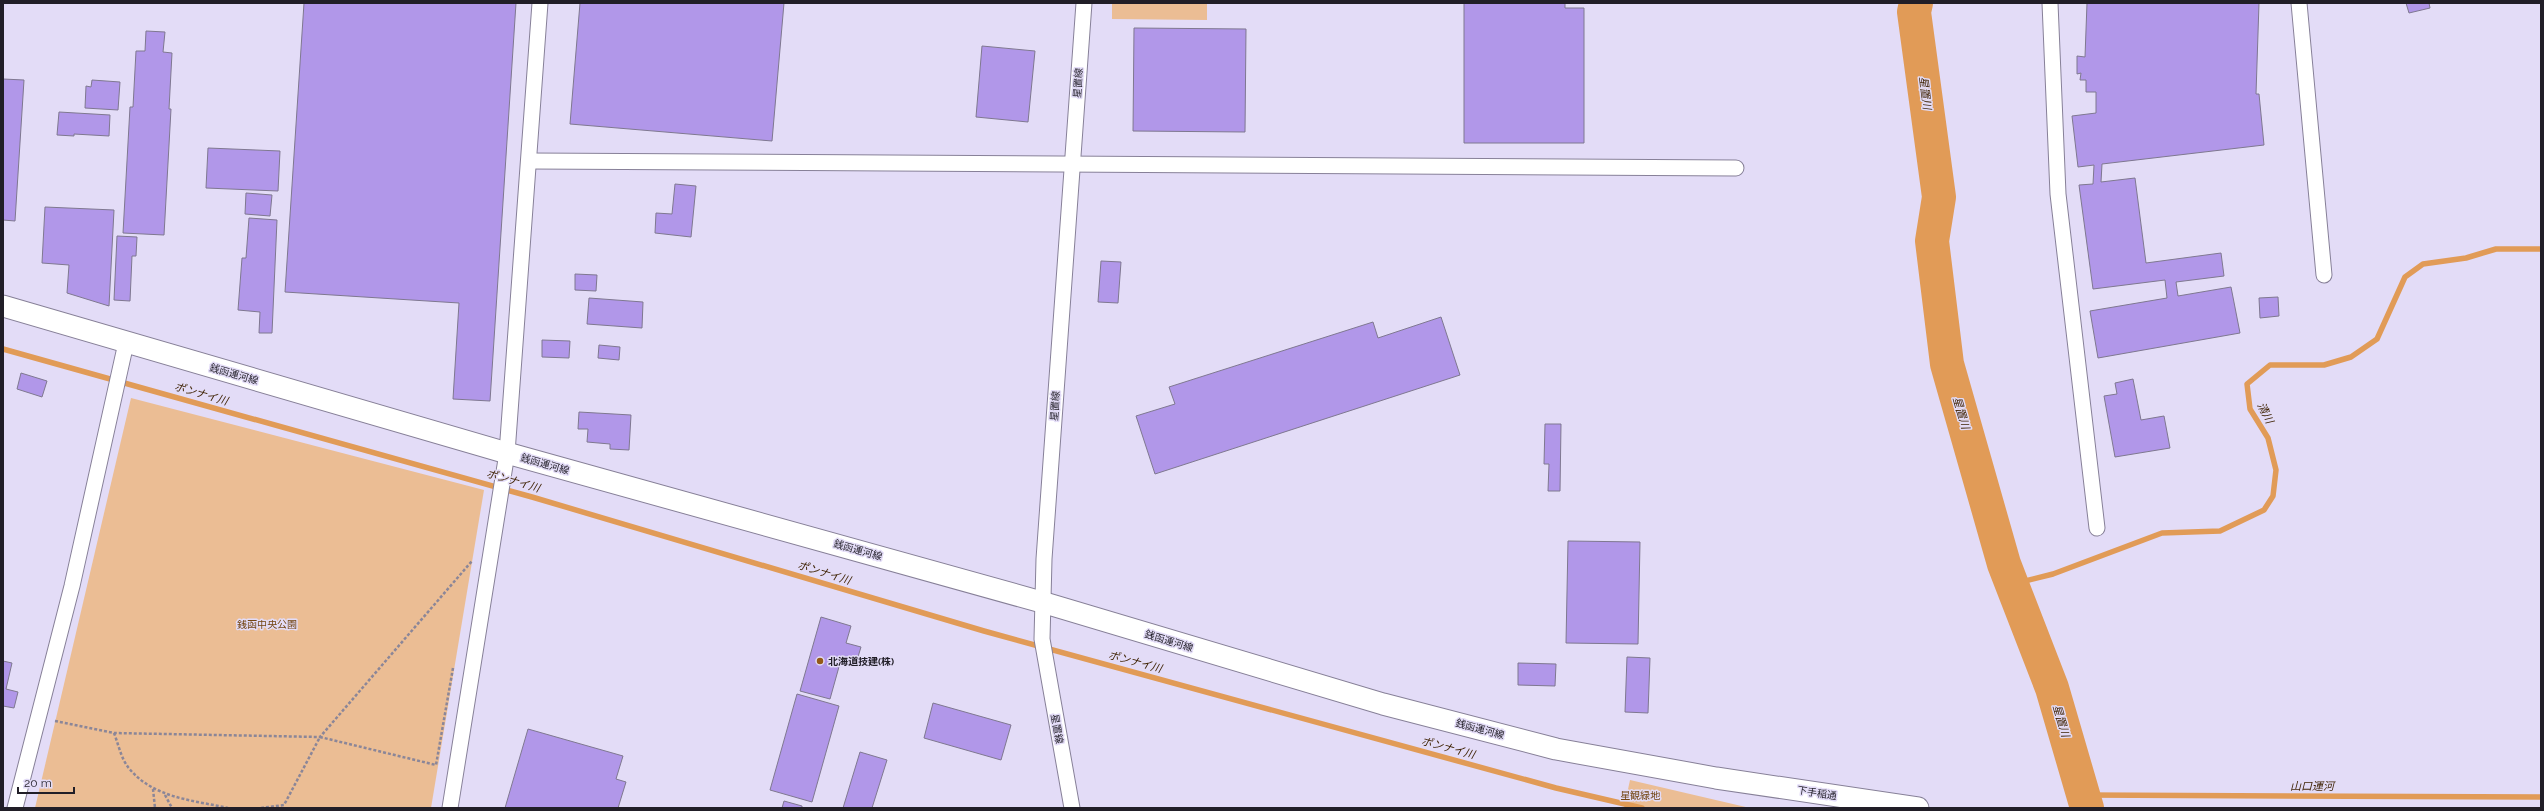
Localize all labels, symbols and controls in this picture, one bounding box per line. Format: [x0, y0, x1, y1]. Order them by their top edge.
street label: 星置線 [1071, 68, 1085, 98]
water label: 星置川 [1917, 76, 1934, 111]
street label: 銭函運河線 [208, 362, 260, 386]
water label: ポンナイ川 [173, 380, 230, 408]
street label: 星置線 [1048, 391, 1062, 421]
water label: 星置川 [1950, 395, 1972, 432]
water label: 清川 [2254, 400, 2276, 427]
street label: 銭函運河線 [519, 452, 571, 476]
water label: ポンナイ川 [485, 467, 542, 495]
street label: 銭函運河線 [832, 538, 884, 562]
water label: ポンナイ川 [796, 559, 853, 588]
park label: 銭函中央公園 [237, 619, 297, 630]
street label: 銭函運河線 [1143, 628, 1195, 654]
water label: ポンナイ川 [1107, 649, 1164, 676]
marker: 北海道技建(株) [815, 656, 825, 666]
place label: 北海道技建(株) [828, 656, 894, 667]
water label: 星置川 [2050, 703, 2072, 740]
street label: 星置線 [1049, 713, 1065, 745]
street label: 銭函運河線 [1454, 717, 1506, 741]
water label: ポンナイ川 [1420, 735, 1477, 762]
scale bar [18, 769, 74, 795]
text: 20 m [24, 776, 52, 790]
water label: 山口運河 [2290, 780, 2336, 793]
street label: 下手稲通 [1796, 784, 1838, 802]
park label: 星観緑地 [1620, 790, 1661, 801]

